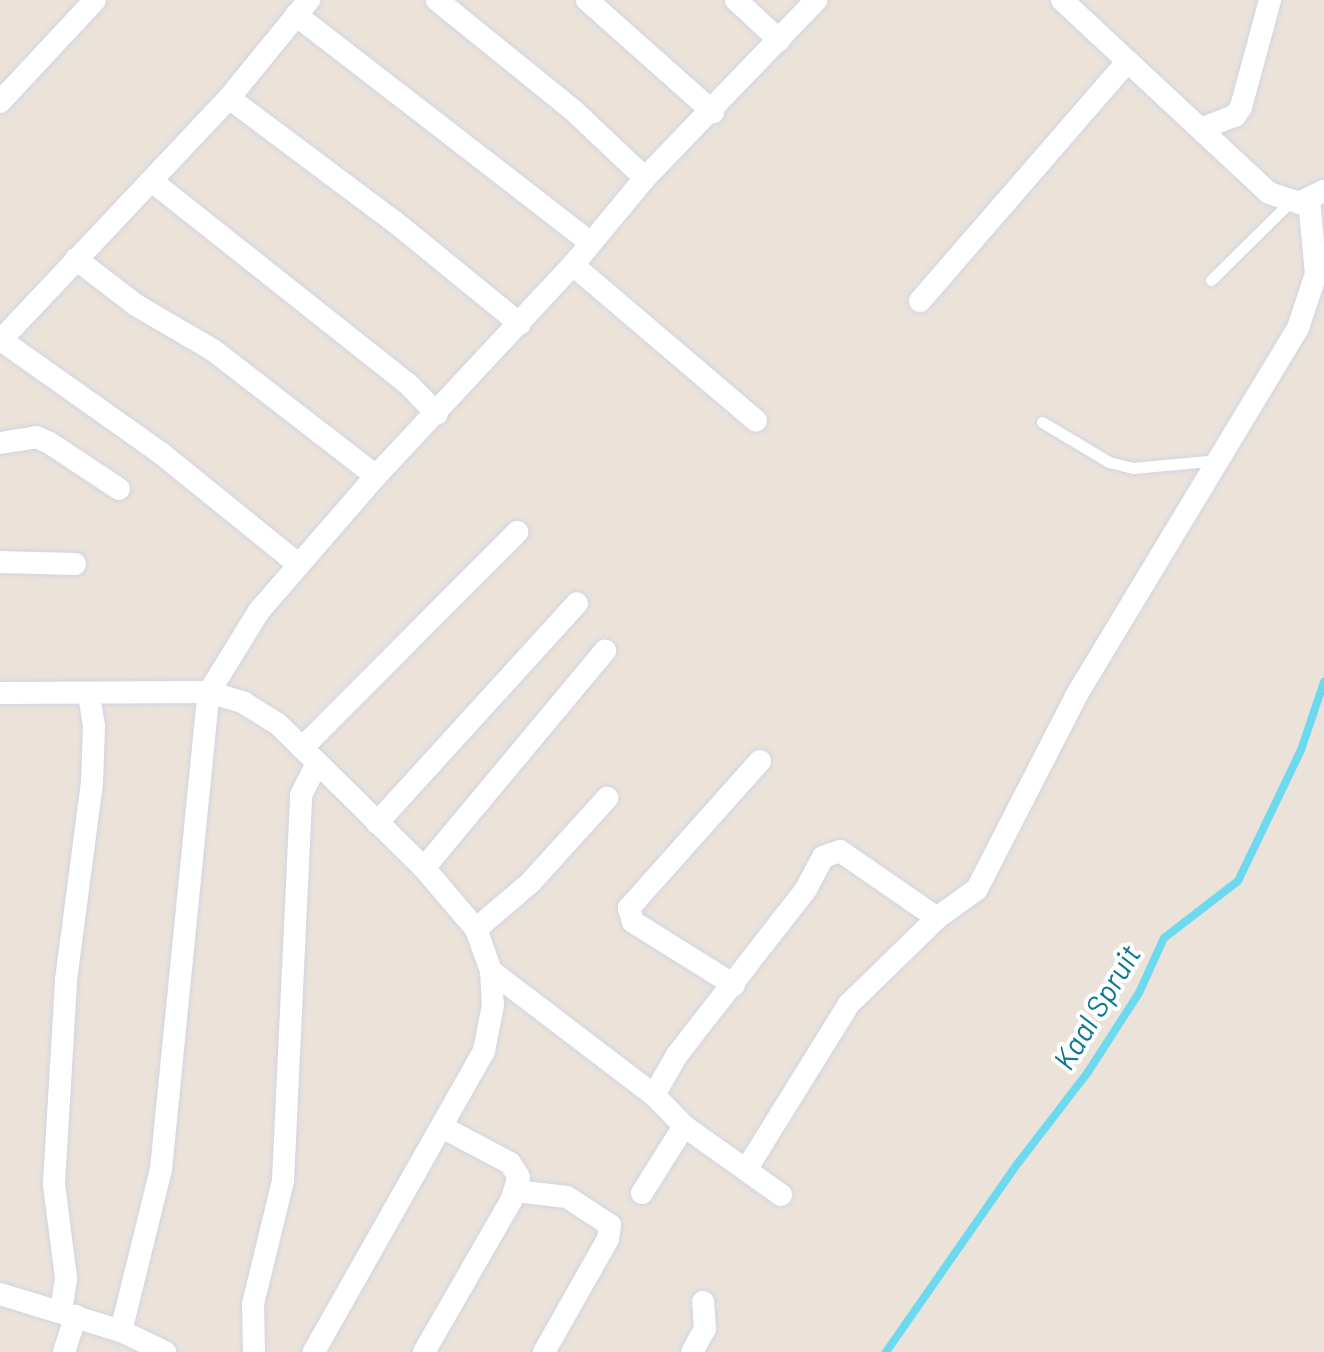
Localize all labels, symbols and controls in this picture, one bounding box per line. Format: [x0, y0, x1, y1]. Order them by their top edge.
water label: Kaal Spruit [1045, 938, 1147, 1076]

